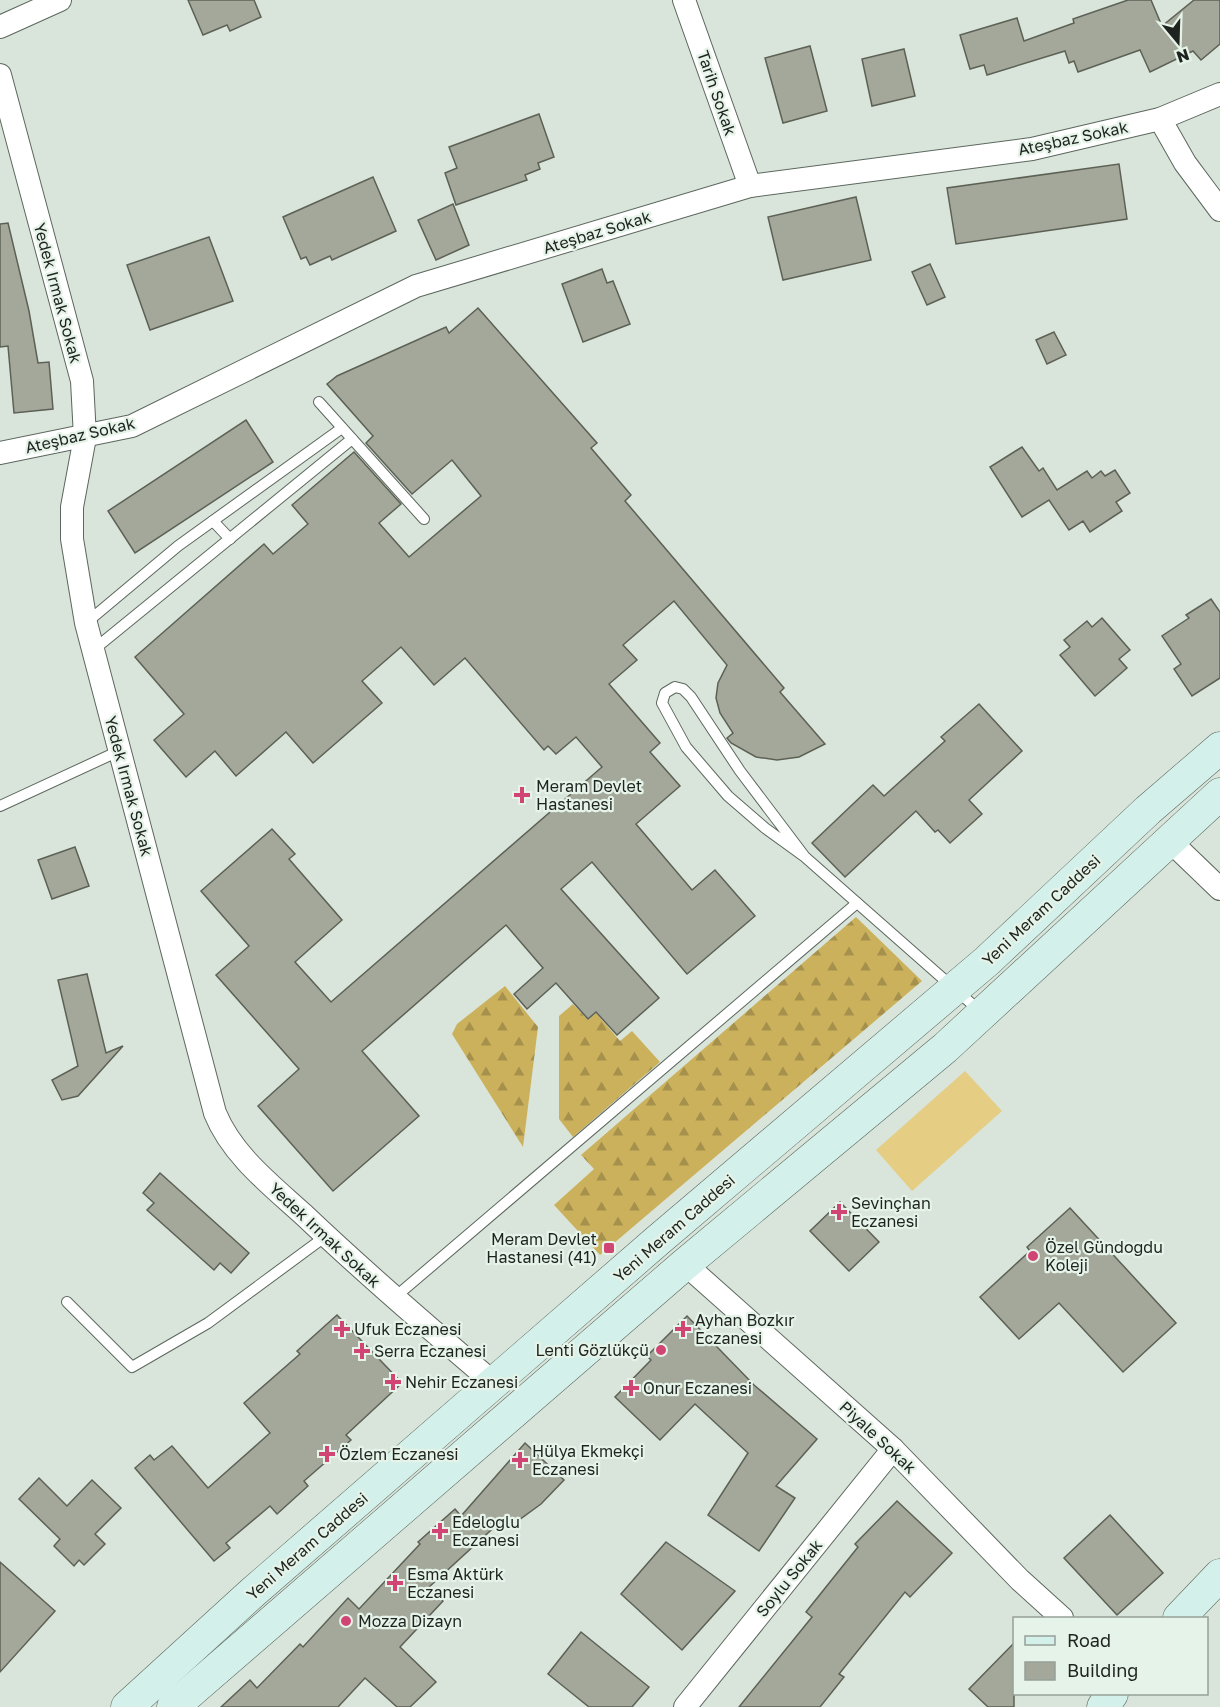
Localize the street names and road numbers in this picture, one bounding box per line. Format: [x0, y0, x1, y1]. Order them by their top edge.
street label: Tarih Sokak [693, 48, 741, 138]
street label: Ateşbaz Sokak [1016, 117, 1130, 159]
street label: Ateşbaz Sokak [540, 206, 654, 258]
street label: Yedek Irmak Sokak [30, 221, 86, 365]
street label: Ateşbaz Sokak [23, 413, 137, 457]
street label: Yedek Irmak Sokak [101, 714, 157, 858]
street label: Yeni Meram Caddesi [978, 850, 1104, 970]
street label: Yeni Meram Caddesi [609, 1170, 739, 1286]
street label: Yedek Irmak Sokak [265, 1178, 385, 1292]
street label: Piyale Sokak [836, 1396, 920, 1478]
street label: Yeni Meram Caddesi [242, 1488, 372, 1604]
street label: Soylu Sokak [752, 1535, 826, 1621]

